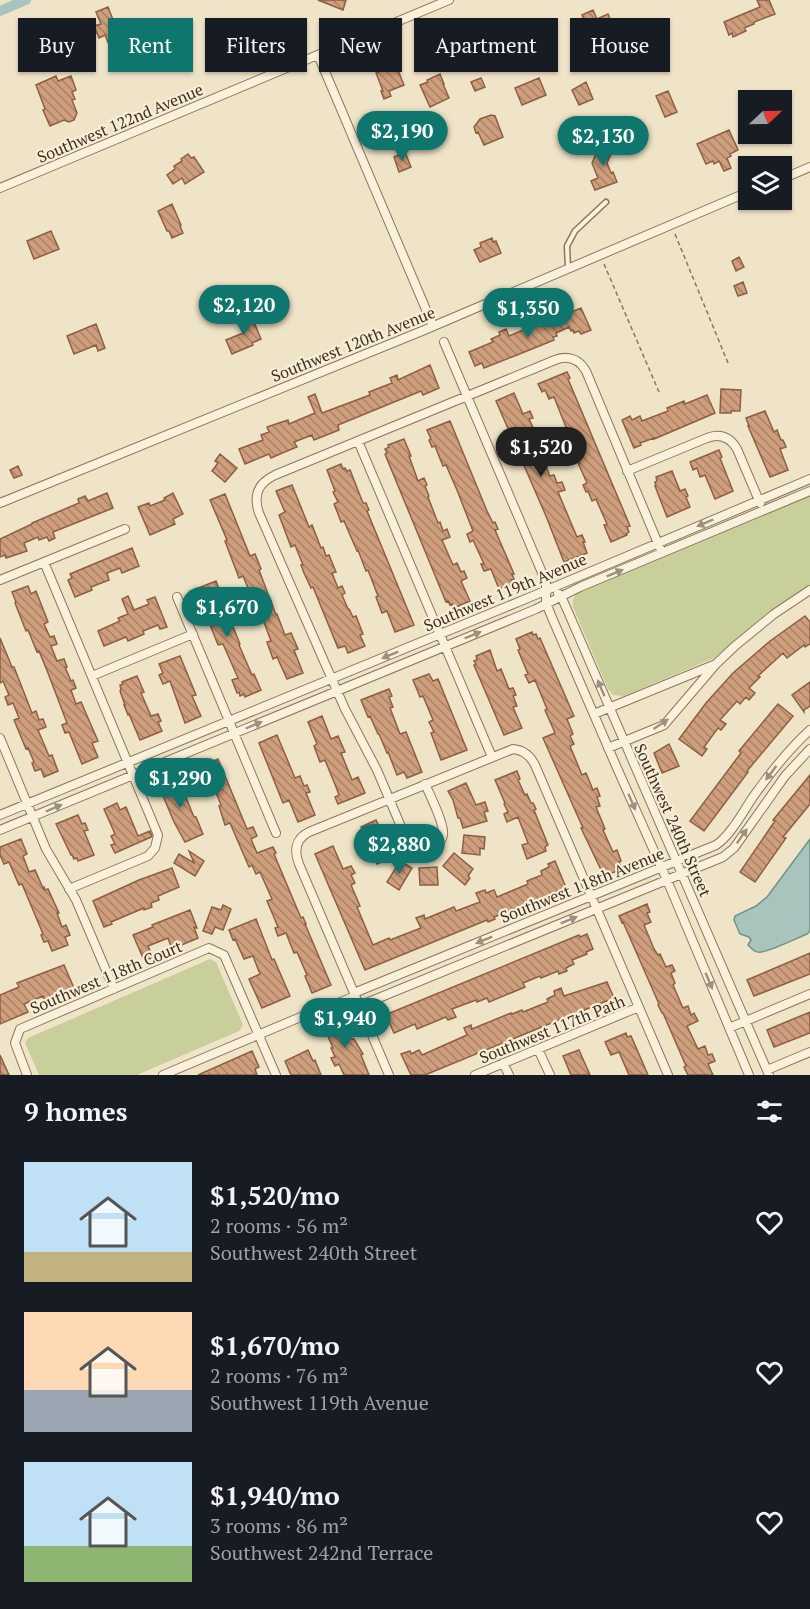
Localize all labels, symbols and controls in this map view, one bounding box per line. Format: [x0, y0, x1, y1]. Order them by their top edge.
chip: Buy [18, 18, 96, 72]
chip: Rent [108, 18, 193, 72]
chip: Filters [205, 18, 307, 72]
chip: New [319, 18, 402, 72]
chip: Apartment [414, 18, 558, 72]
chip: House [570, 18, 670, 72]
street label: Southwest 122nd Avenue [34, 78, 206, 168]
north arrow [738, 90, 792, 144]
map controls [738, 90, 792, 210]
pin: $2,190 [353, 111, 451, 162]
pin: $2,130 [554, 116, 652, 167]
text: $2,190 [371, 117, 433, 144]
text: $2,130 [572, 122, 634, 149]
button: layers [738, 156, 792, 210]
pin: $2,120 [195, 285, 293, 336]
pin: $1,350 [479, 288, 577, 339]
text: $2,120 [213, 291, 275, 318]
text: $1,350 [497, 294, 559, 321]
street label: Southwest 120th Avenue [268, 301, 438, 387]
pin: $1,520 [492, 427, 590, 478]
text: $1,520 [510, 433, 572, 460]
one-way arrow [696, 519, 714, 528]
street label: Southwest 119th Avenue [420, 548, 590, 636]
one-way arrow [606, 568, 624, 578]
pin: $1,670 [178, 587, 276, 638]
text: $1,670 [196, 593, 258, 620]
one-way arrow [464, 630, 482, 640]
one-way arrow [380, 650, 398, 660]
one-way arrow [596, 679, 606, 697]
one-way arrow [653, 719, 670, 730]
one-way arrow [245, 720, 263, 730]
street label: Southwest 240th Street [629, 740, 717, 900]
pin: $1,290 [131, 758, 229, 809]
text: $1,290 [149, 764, 211, 791]
one-way arrow [764, 765, 777, 781]
one-way arrow [627, 793, 637, 811]
one-way arrow [45, 802, 63, 812]
pin: $2,880 [350, 824, 448, 875]
one-way arrow [736, 828, 747, 844]
text: $2,880 [368, 830, 430, 857]
street label: Southwest 118th Avenue [497, 842, 667, 928]
one-way arrow [560, 915, 578, 925]
street label: Southwest 118th Court [27, 935, 185, 1019]
one-way arrow [474, 935, 492, 945]
one-way arrow [704, 972, 714, 990]
street label: Southwest 117th Path [476, 989, 629, 1068]
pin: $1,940 [296, 998, 394, 1049]
text: $1,940 [314, 1004, 376, 1031]
text: 9 homes [24, 1094, 128, 1128]
icon: filters [753, 1095, 786, 1128]
text: $1,520/mo [210, 1178, 340, 1212]
icon: home [72, 1186, 144, 1258]
icon: heart [753, 1206, 786, 1239]
text: 2 rooms · 56 m² [210, 1212, 348, 1239]
text: Southwest 240th Street [210, 1239, 417, 1266]
text: $1,670/mo [210, 1328, 340, 1362]
icon: home [72, 1336, 144, 1408]
icon: heart [753, 1356, 786, 1389]
text: 2 rooms · 76 m² [210, 1362, 348, 1389]
text: Southwest 119th Avenue [210, 1389, 429, 1416]
text: $1,940/mo [210, 1478, 340, 1512]
icon: home [72, 1486, 144, 1558]
icon: heart [753, 1506, 786, 1539]
text: 3 rooms · 86 m² [210, 1512, 348, 1539]
text: Southwest 242nd Terrace [210, 1539, 433, 1566]

